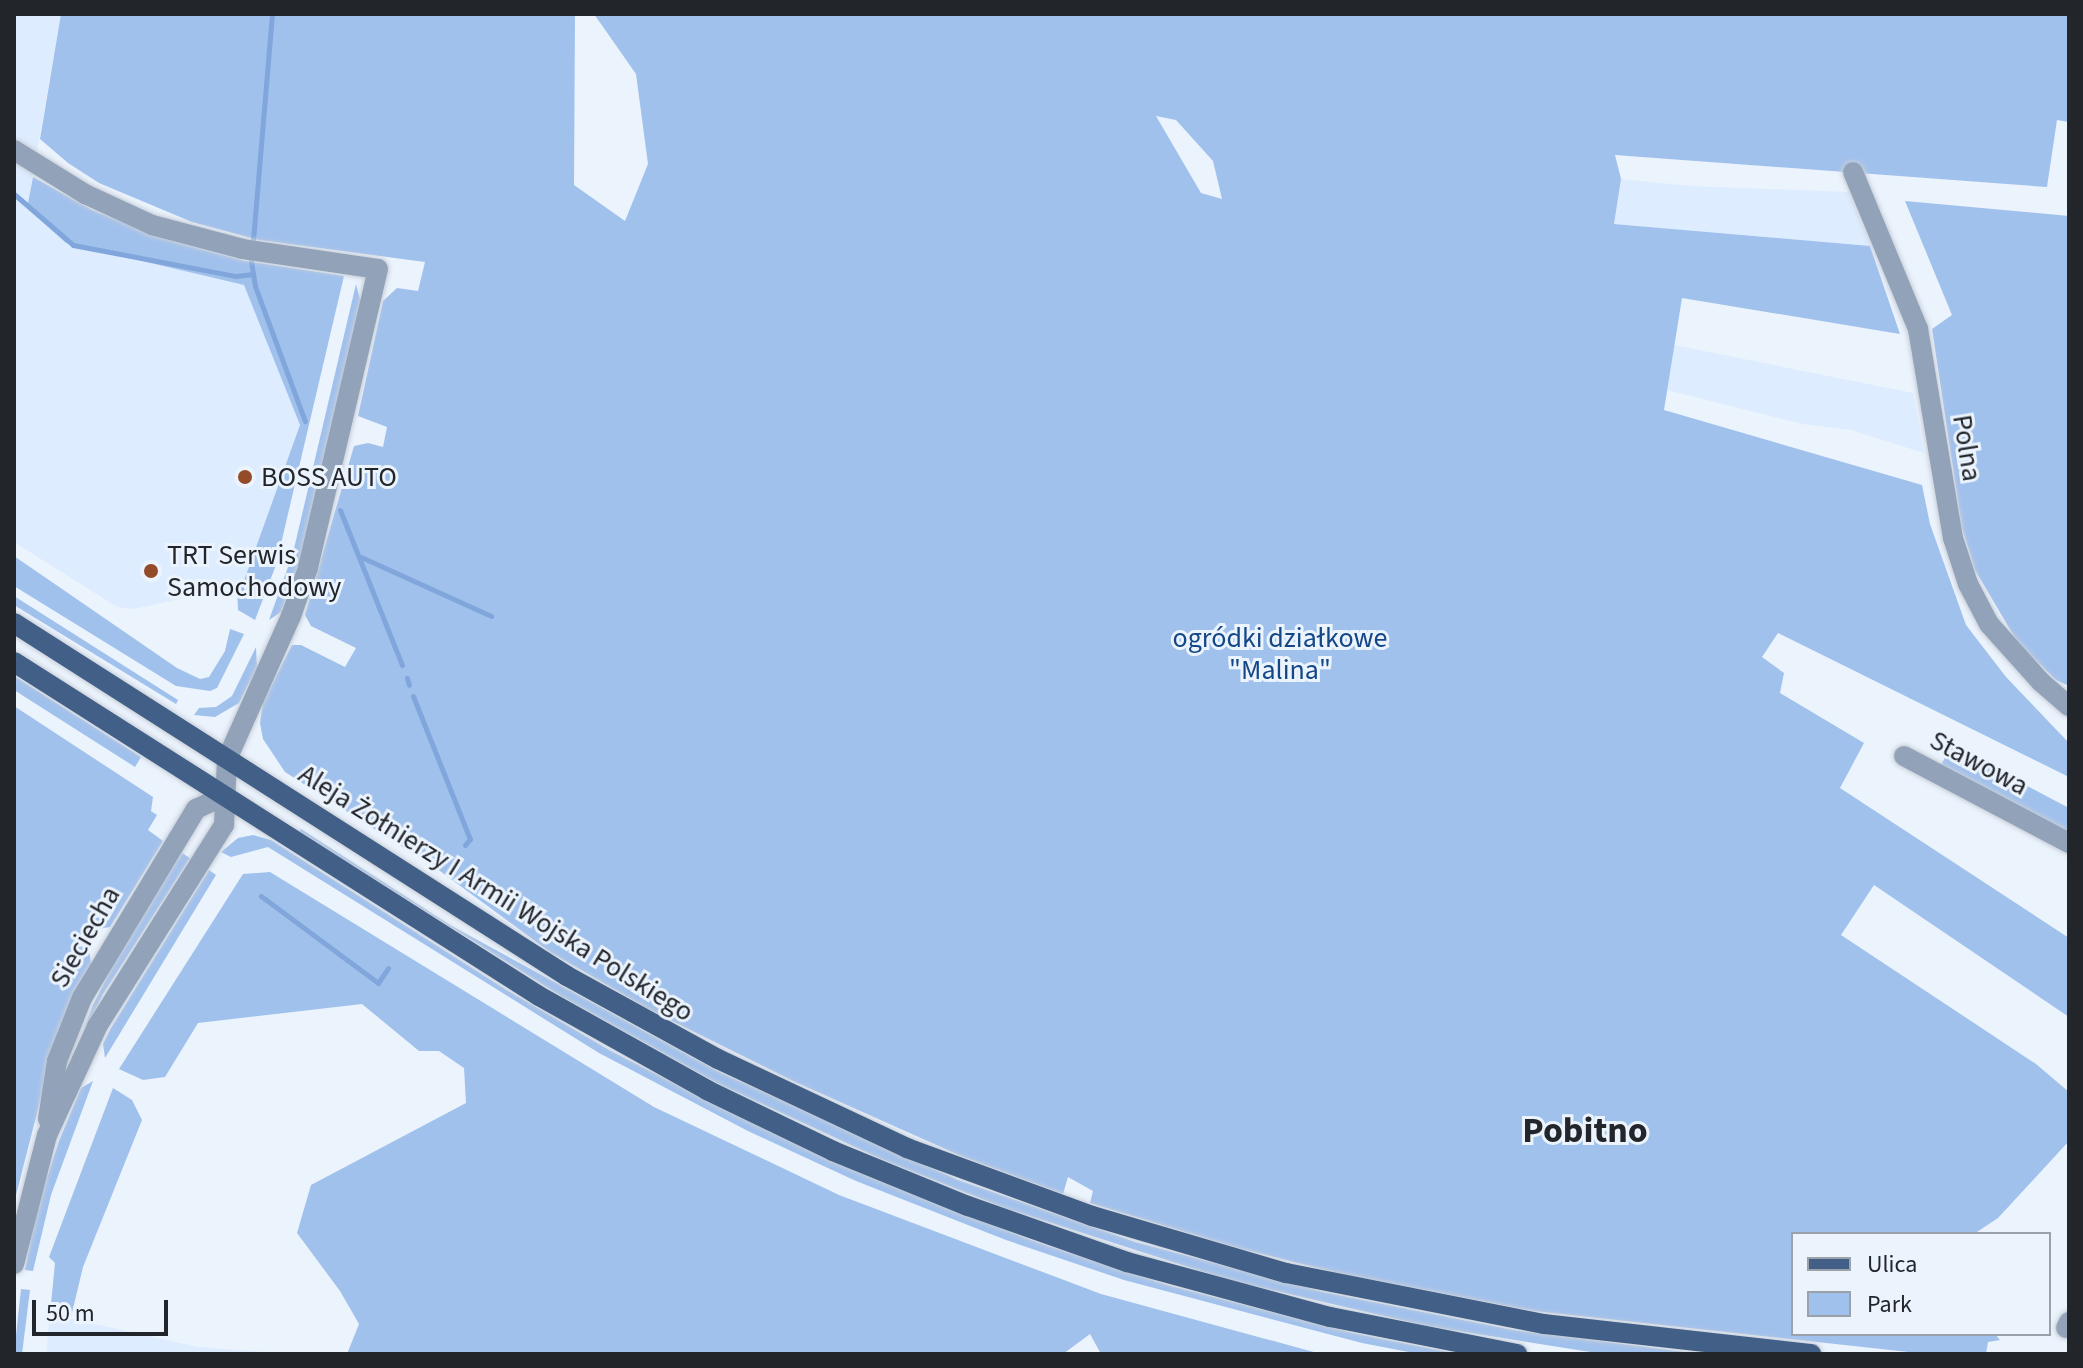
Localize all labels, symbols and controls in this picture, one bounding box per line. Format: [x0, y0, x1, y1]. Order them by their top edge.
street label: Polna [1945, 412, 1989, 484]
place label: BOSS AUTO [261, 460, 397, 494]
marker: BOSS AUTO [236, 468, 254, 486]
place label: TRT Serwis Samochodowy [167, 538, 341, 604]
marker: TRT Serwis Samochodowy [142, 562, 160, 580]
park label: ogródki działkowe "Malina" [1173, 621, 1387, 687]
street label: Stawowa [1924, 723, 2034, 803]
street label: Aleja Żołnierzy I Armii Wojska Polskiego [292, 757, 700, 1029]
street label: Sieciecha [43, 880, 127, 994]
district label: Pobitno [1522, 1109, 1648, 1153]
legend [1791, 1232, 2051, 1336]
text: Ulica [1867, 1247, 1917, 1282]
scale bar [36, 1284, 172, 1334]
text: Park [1867, 1287, 1912, 1322]
text: 50 m [46, 1296, 95, 1331]

